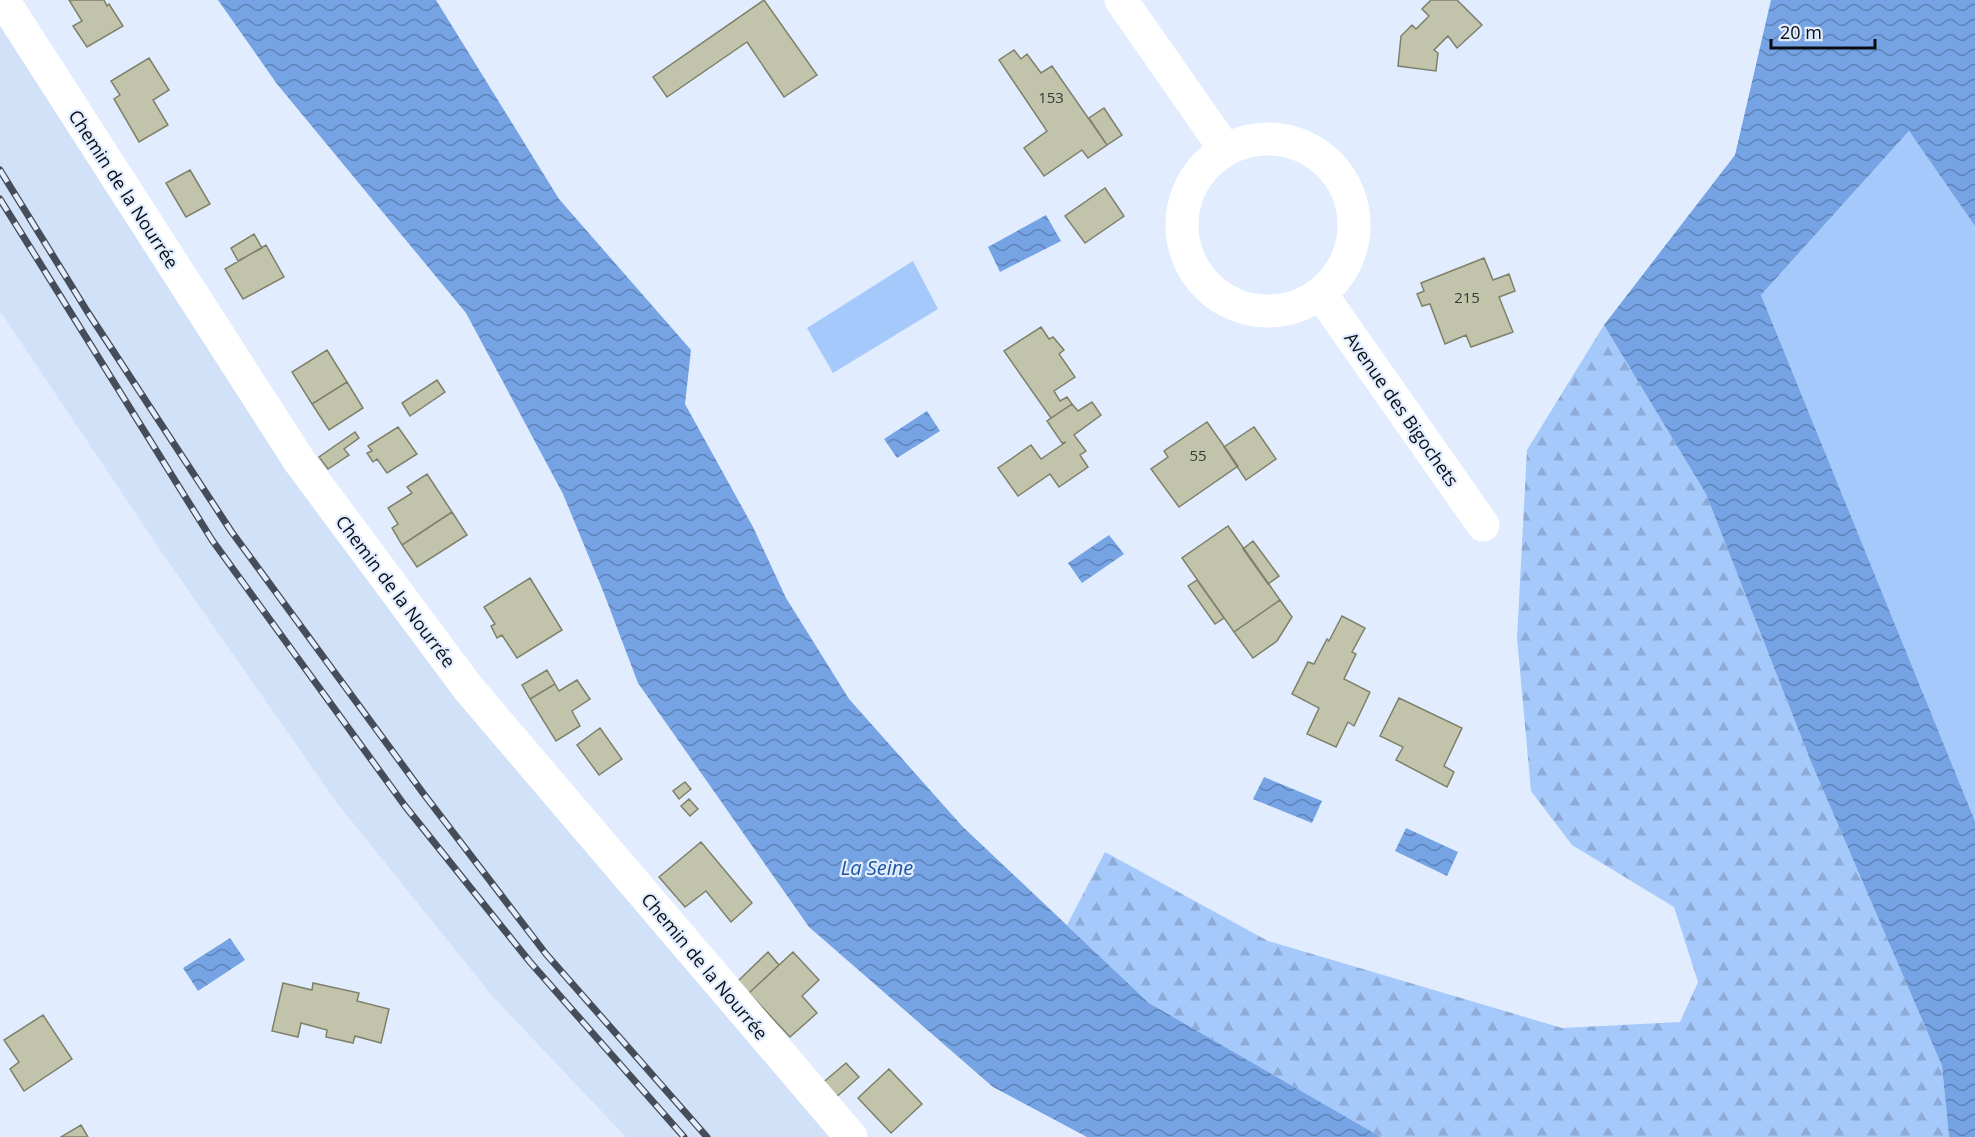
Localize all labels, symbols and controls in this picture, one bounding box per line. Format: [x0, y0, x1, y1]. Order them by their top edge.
scale bar [1771, 12, 1874, 50]
text: 20 m [1780, 20, 1822, 44]
house number: 153 [1038, 87, 1064, 107]
street label: Chemin de la Nourrée [64, 105, 184, 273]
house number: 215 [1454, 287, 1480, 307]
street label: Avenue des Bigochets [1340, 327, 1464, 491]
house number: 55 [1189, 445, 1207, 465]
street label: Chemin de la Nourrée [331, 510, 461, 672]
water label: La Seine [841, 854, 913, 881]
street label: Chemin de la Nourrée [636, 888, 774, 1044]

